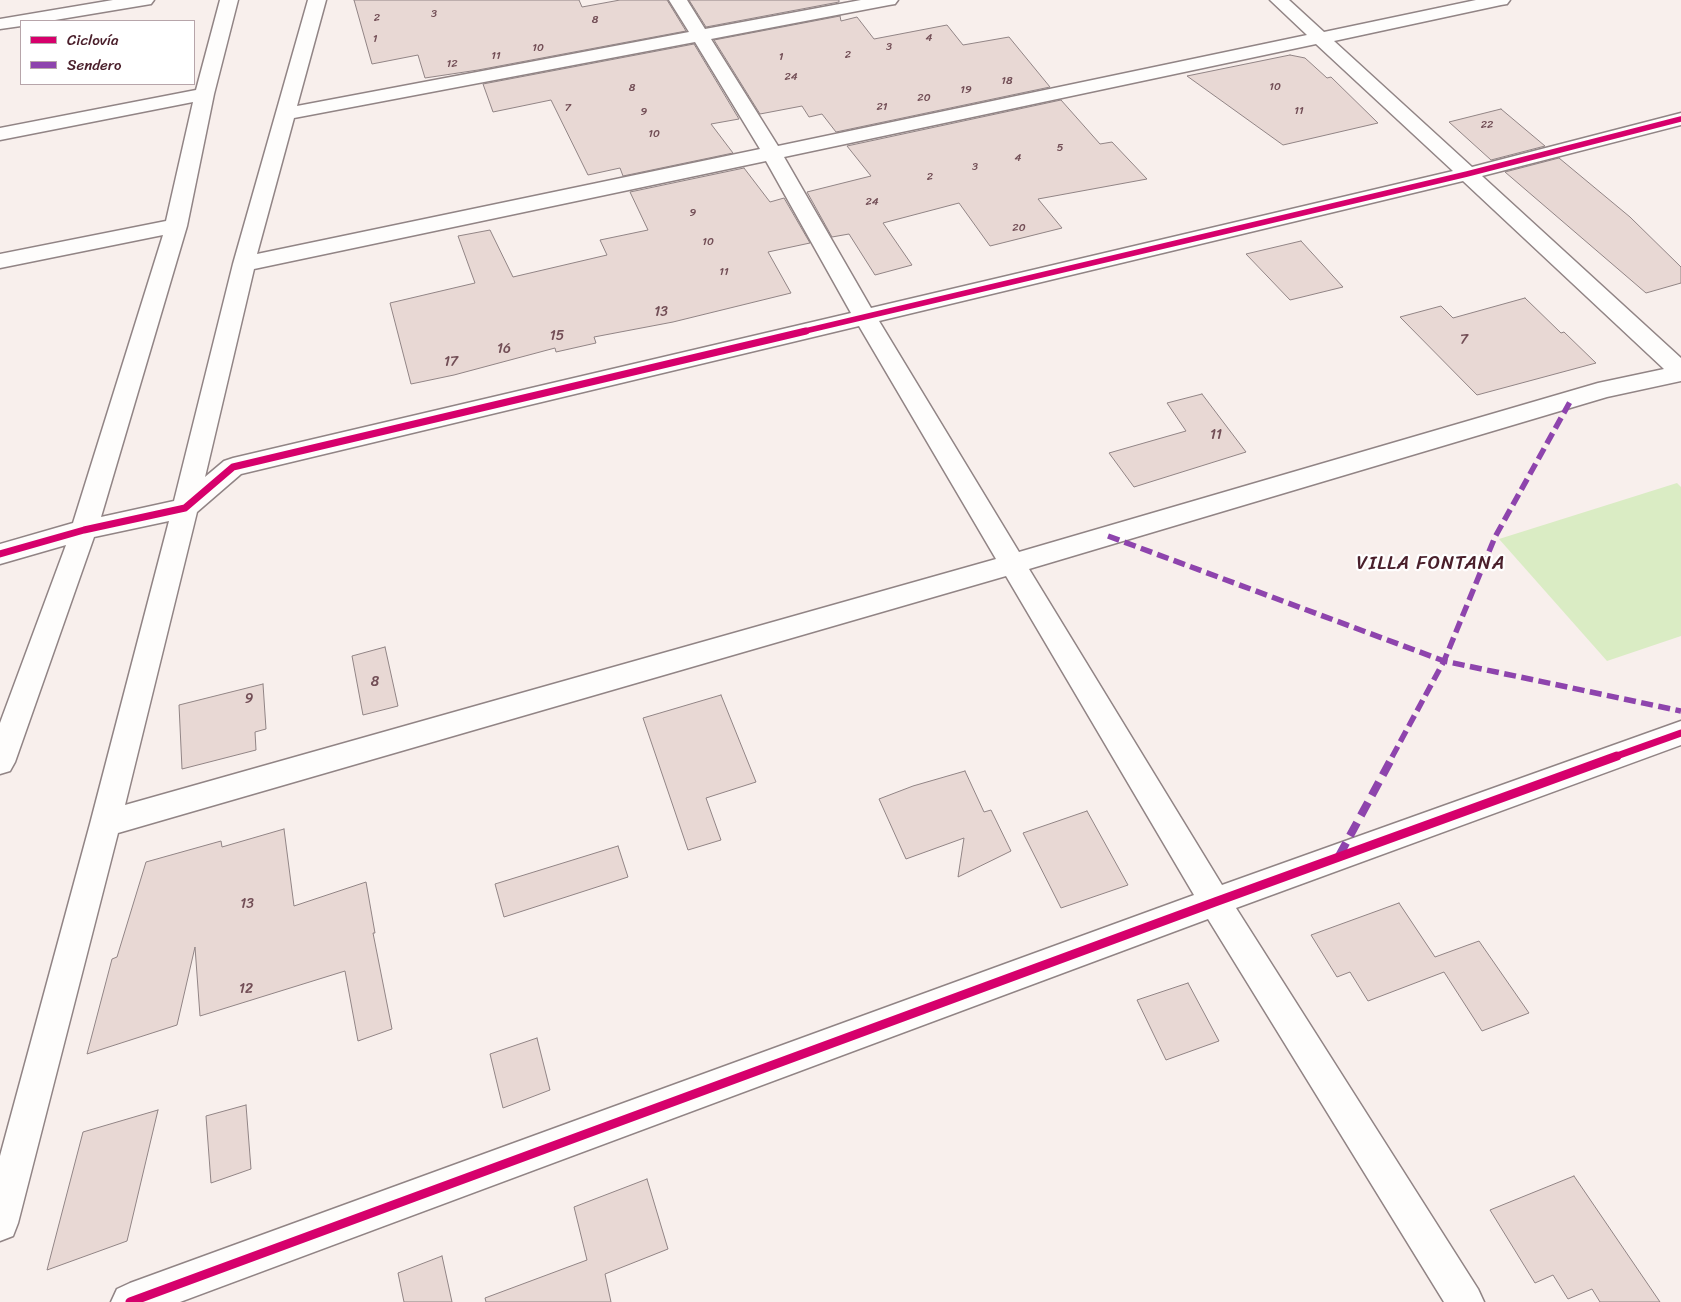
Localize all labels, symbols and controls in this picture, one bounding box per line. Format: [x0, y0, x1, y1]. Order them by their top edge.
house number: 3 [431, 7, 437, 21]
house number: 2 [374, 11, 380, 25]
house number: 8 [592, 13, 598, 27]
legend [20, 20, 195, 85]
text: Ciclovía [67, 27, 119, 53]
house number: 4 [926, 31, 932, 45]
house number: 1 [373, 32, 377, 46]
house number: 3 [886, 40, 892, 54]
house number: 10 [532, 41, 544, 55]
house number: 2 [845, 48, 851, 62]
house number: 11 [491, 49, 501, 63]
house number: 1 [779, 50, 783, 64]
text: Sendero [67, 52, 121, 78]
house number: 12 [446, 57, 458, 71]
house number: 24 [784, 70, 798, 84]
house number: 18 [1001, 74, 1013, 88]
house number: 10 [1269, 80, 1281, 94]
house number: 8 [629, 81, 635, 95]
house number: 19 [960, 83, 972, 97]
house number: 20 [917, 91, 931, 105]
house number: 21 [876, 100, 888, 114]
house number: 7 [565, 101, 571, 115]
house number: 11 [1294, 104, 1304, 118]
house number: 9 [641, 105, 647, 119]
house number: 22 [1481, 118, 1493, 132]
house number: 10 [648, 127, 660, 141]
house number: 5 [1057, 141, 1063, 155]
house number: 4 [1015, 151, 1021, 165]
house number: 3 [972, 160, 978, 174]
house number: 2 [927, 170, 933, 184]
house number: 24 [865, 195, 879, 209]
house number: 9 [690, 206, 696, 220]
house number: 20 [1012, 221, 1026, 235]
house number: 10 [702, 235, 714, 249]
house number: 11 [719, 265, 729, 279]
house number: 13 [654, 304, 668, 320]
house number: 15 [550, 328, 564, 344]
house number: 7 [1460, 332, 1468, 348]
house number: 16 [497, 341, 511, 357]
house number: 17 [444, 354, 458, 370]
house number: 11 [1210, 427, 1222, 443]
district label: VILLA FONTANA [1356, 553, 1506, 575]
house number: 8 [371, 674, 379, 690]
house number: 9 [245, 691, 253, 707]
house number: 13 [240, 896, 254, 912]
house number: 12 [239, 981, 253, 997]

